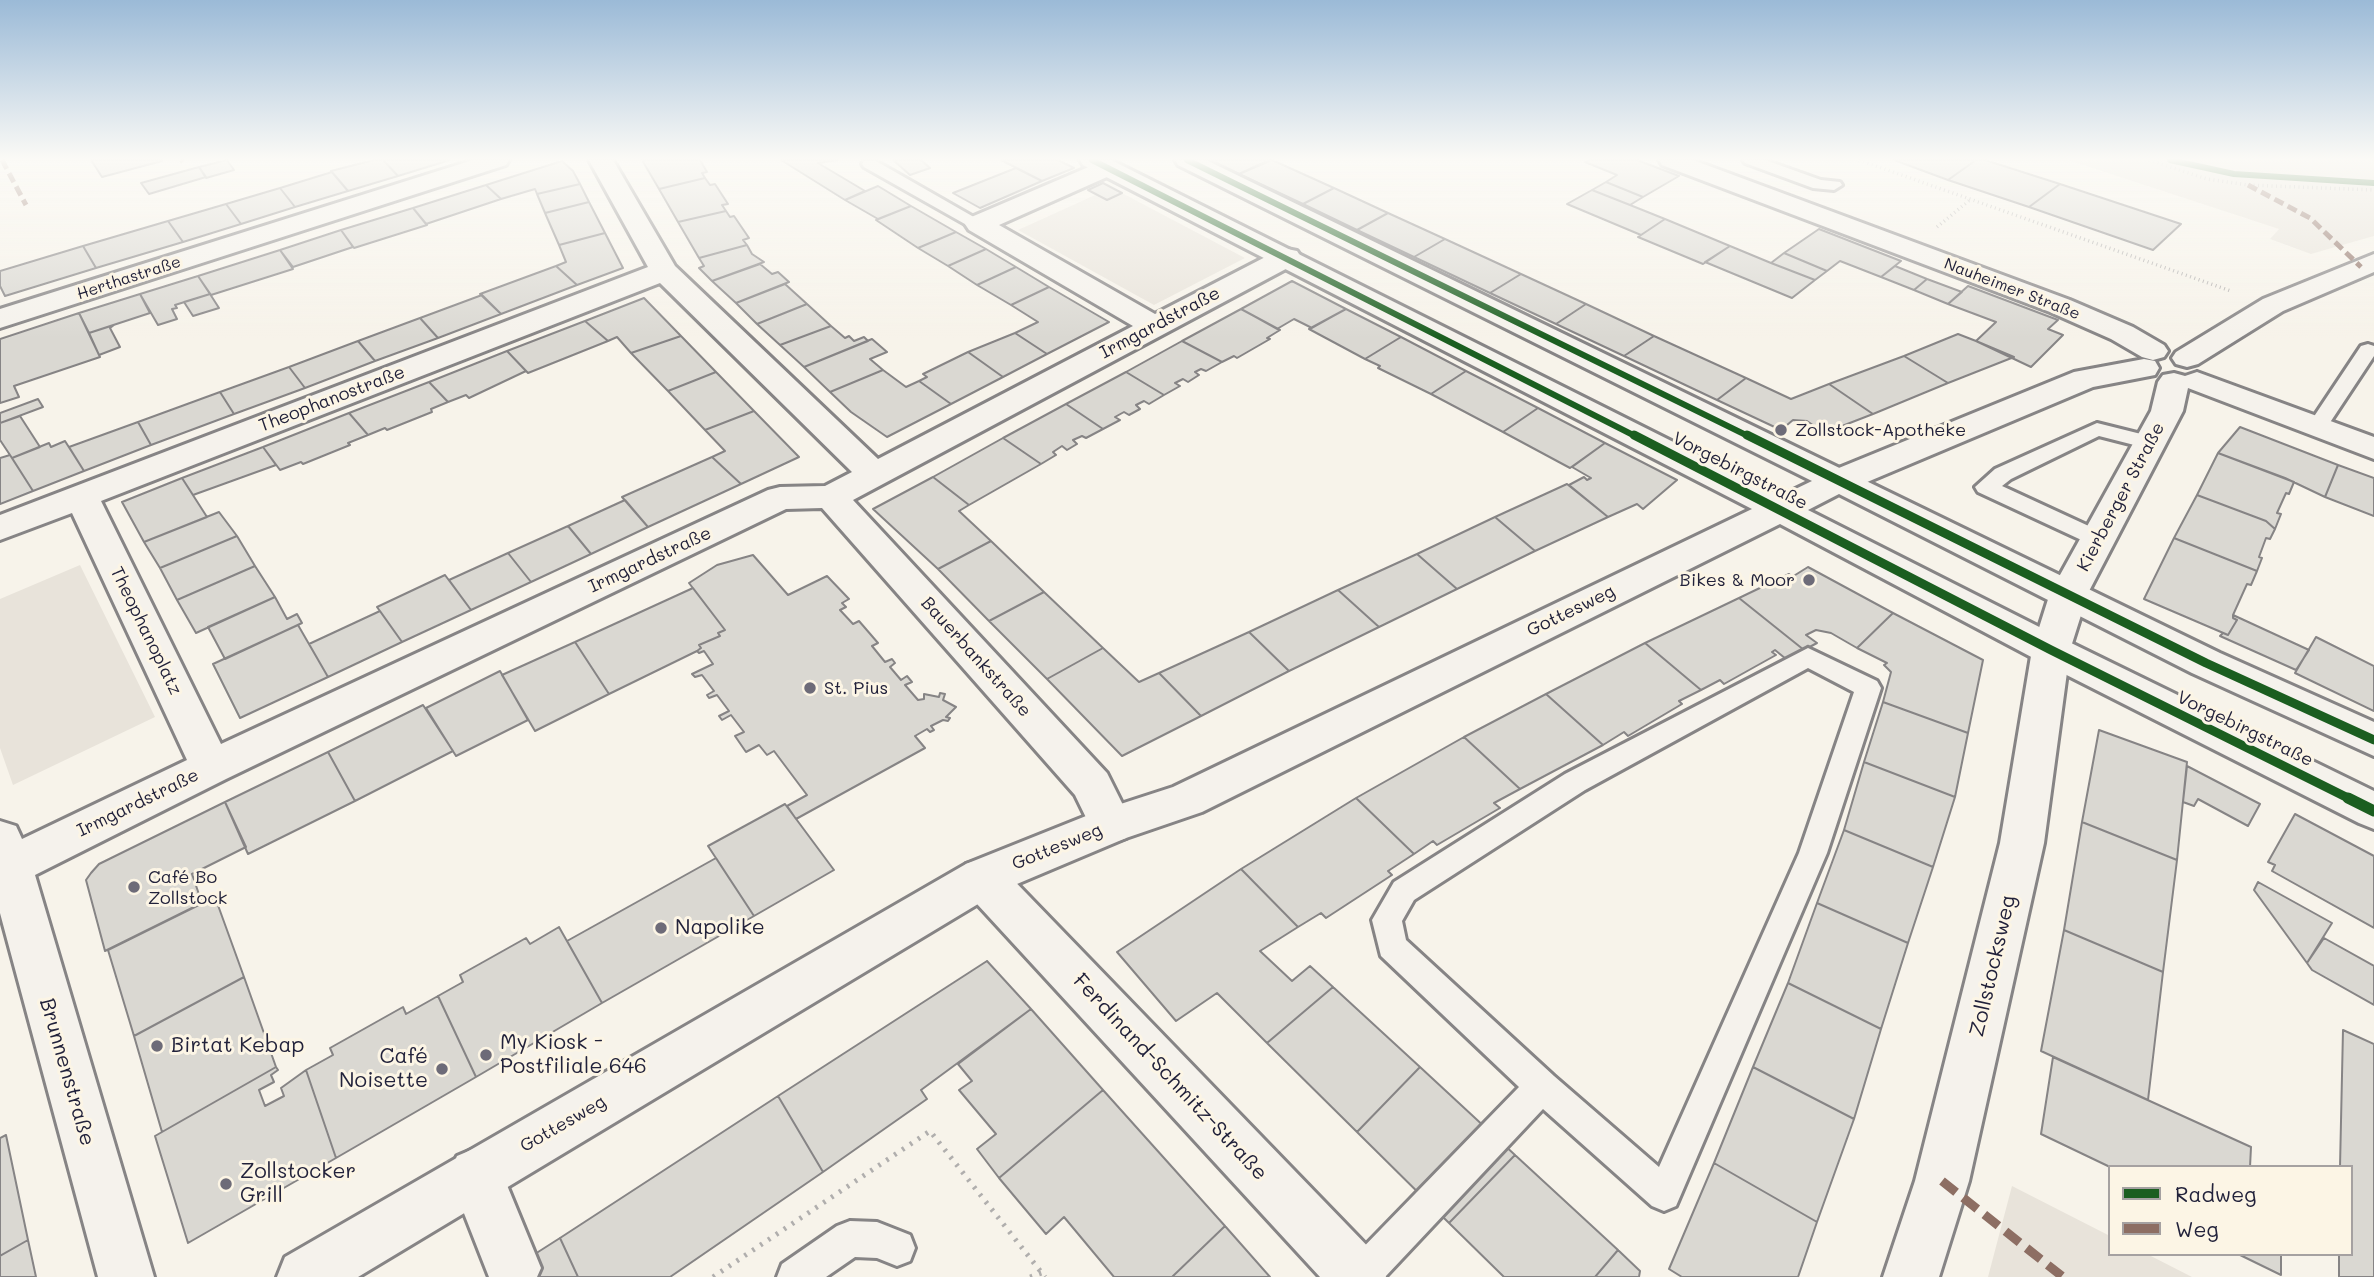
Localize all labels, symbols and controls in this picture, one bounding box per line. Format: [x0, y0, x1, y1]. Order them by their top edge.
street label: Herthastraße [75, 252, 183, 304]
street label: Nauheimer Straße [1941, 254, 2083, 324]
street label: Irmgardstraße [1096, 282, 1224, 364]
street label: Theophanostraße [256, 361, 408, 437]
place label: Zollstock-Apotheke [1795, 419, 1966, 441]
street label: Kierberger Straße [2073, 419, 2169, 575]
marker: Zollstock-Apotheke [1773, 422, 1789, 438]
street label: Vorgebirgstraße [1669, 428, 1811, 514]
street label: Irmgardstraße [585, 522, 715, 598]
street label: Theophanoplatz [106, 563, 186, 699]
place label: Bikes & Moor [1680, 569, 1795, 591]
marker: Bikes & Moor [1801, 572, 1817, 588]
street label: Gottesweg [1523, 580, 1619, 642]
street label: Bauerbankstraße [916, 593, 1036, 721]
place label: St. Pius [824, 677, 888, 699]
marker: St. Pius [802, 680, 818, 696]
street label: Vorgebirgstraße [2173, 687, 2317, 771]
street label: Irmgardstraße [74, 764, 202, 842]
street label: Gottesweg [1009, 819, 1105, 875]
place label: Café Bo Zollstock [148, 866, 227, 908]
marker: Café Bo Zollstock [126, 879, 142, 895]
street label: Zollstocksweg [1965, 893, 2021, 1039]
place label: Napolike [675, 915, 765, 941]
marker: Napolike [653, 920, 669, 936]
street label: Ferdinand-Schmitz-Straße [1068, 968, 1272, 1186]
street label: Brunnenstraße [34, 995, 100, 1149]
place label: My Kiosk - Postfiliale 646 [500, 1030, 647, 1080]
place label: Birtat Kebap [171, 1033, 304, 1059]
marker: Birtat Kebap [149, 1038, 165, 1054]
place label: Café Noisette [339, 1044, 428, 1094]
marker: My Kiosk - Postfiliale 646 [478, 1047, 494, 1063]
marker: Café Noisette [434, 1061, 450, 1077]
street label: Gottesweg [516, 1091, 610, 1157]
place label: Zollstocker Grill [240, 1159, 356, 1209]
legend [2108, 1165, 2353, 1256]
marker: Zollstocker Grill [218, 1176, 234, 1192]
text: Radweg [2175, 1180, 2256, 1207]
text: Weg [2175, 1215, 2219, 1242]

